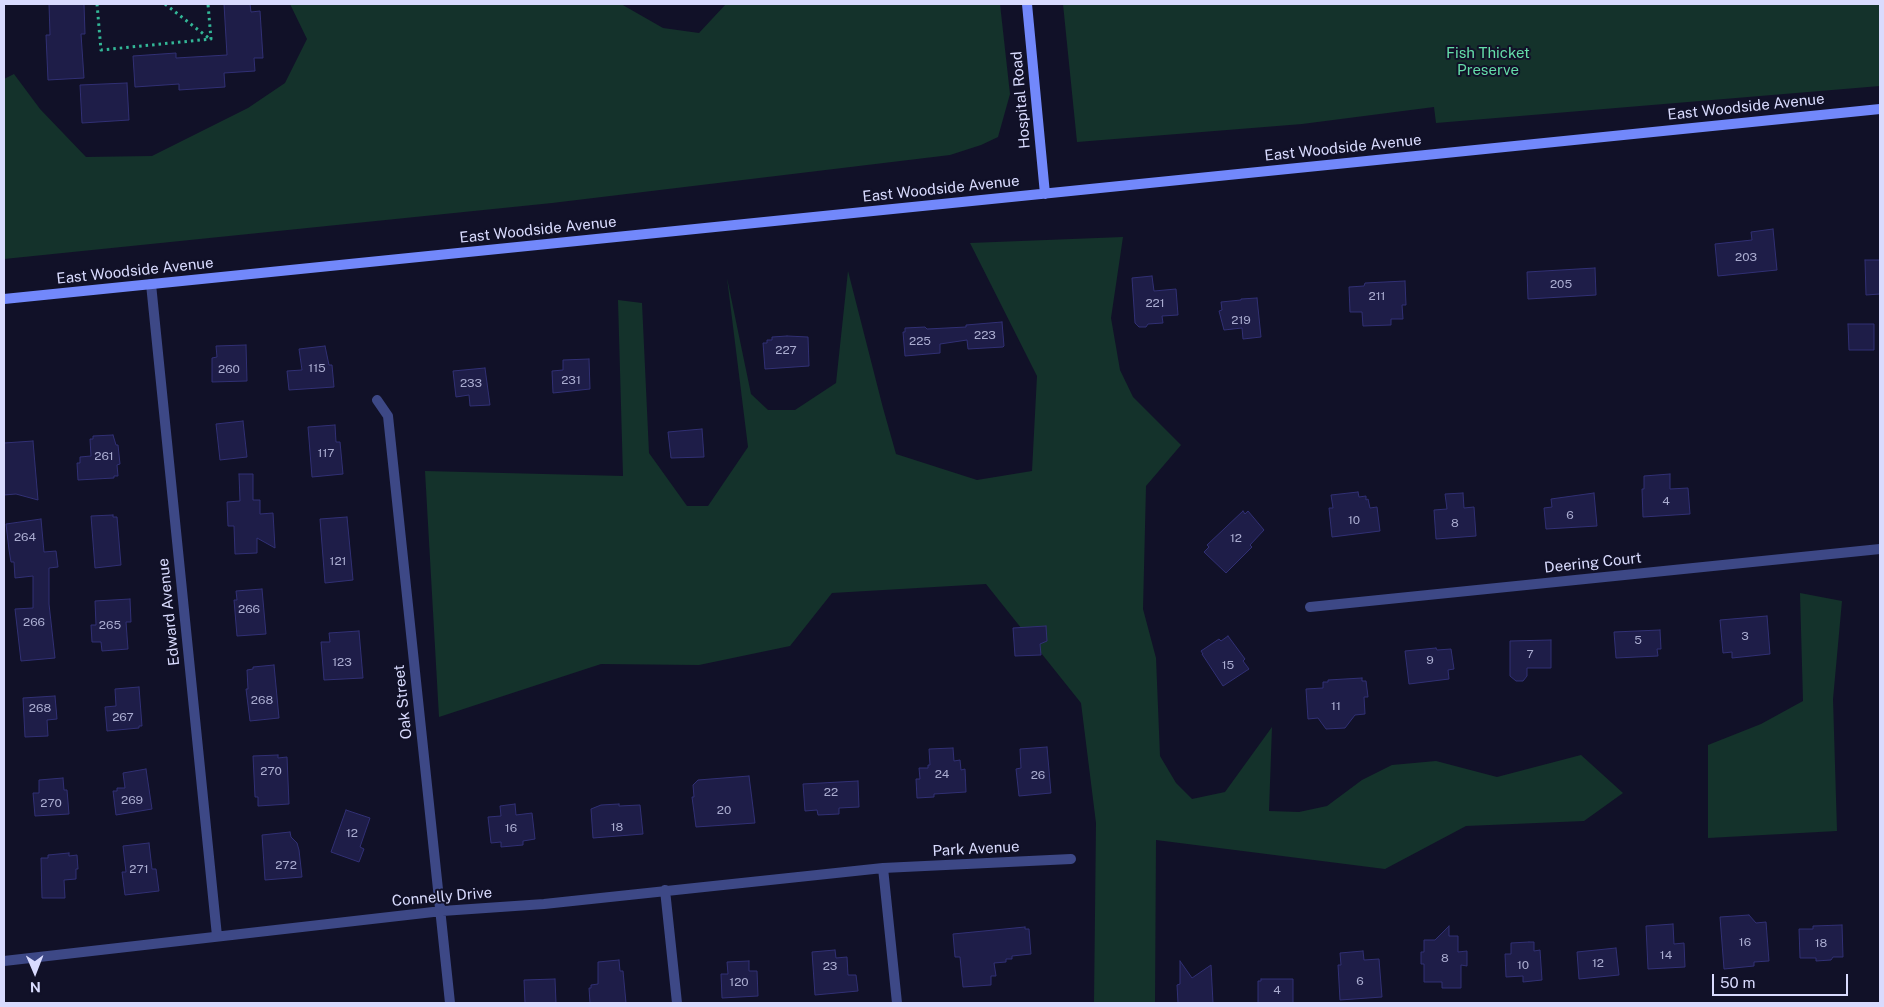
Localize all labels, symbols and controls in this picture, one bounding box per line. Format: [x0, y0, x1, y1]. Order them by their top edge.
park label: Fish Thicket Preserve [1446, 44, 1530, 79]
street label: Hospital Road [1008, 50, 1034, 150]
street label: East Woodside Avenue [1667, 90, 1825, 124]
street label: East Woodside Avenue [1264, 131, 1422, 165]
street label: East Woodside Avenue [862, 172, 1020, 206]
street label: East Woodside Avenue [459, 213, 617, 247]
house number: 203 [1735, 250, 1757, 264]
street label: East Woodside Avenue [56, 254, 214, 288]
house number: 205 [1550, 277, 1572, 291]
house number: 211 [1369, 289, 1385, 303]
house number: 221 [1145, 296, 1165, 310]
house number: 219 [1231, 313, 1251, 327]
house number: 223 [974, 328, 996, 342]
house number: 225 [909, 334, 931, 348]
house number: 227 [775, 343, 797, 357]
house number: 115 [308, 361, 326, 375]
house number: 260 [218, 362, 240, 376]
house number: 231 [561, 373, 581, 387]
house number: 233 [460, 376, 482, 390]
house number: 117 [318, 446, 334, 460]
house number: 261 [94, 449, 114, 463]
house number: 4 [1662, 494, 1670, 508]
house number: 6 [1566, 508, 1574, 522]
house number: 10 [1348, 513, 1360, 527]
house number: 8 [1451, 516, 1459, 530]
house number: 264 [14, 530, 36, 544]
house number: 12 [1230, 531, 1242, 545]
street label: Deering Court [1543, 549, 1643, 577]
house number: 121 [330, 554, 346, 568]
street label: Edward Avenue [154, 557, 184, 667]
house number: 266 [238, 602, 260, 616]
house number: 266 [23, 615, 45, 629]
house number: 265 [99, 618, 121, 632]
house number: 3 [1741, 629, 1749, 643]
house number: 5 [1634, 633, 1642, 647]
house number: 7 [1526, 647, 1534, 661]
house number: 9 [1426, 653, 1434, 667]
house number: 123 [332, 655, 352, 669]
house number: 15 [1222, 658, 1234, 672]
street label: Oak Street [390, 664, 416, 740]
house number: 268 [251, 693, 273, 707]
house number: 11 [1331, 699, 1341, 713]
house number: 268 [29, 701, 51, 715]
house number: 267 [112, 710, 134, 724]
house number: 270 [260, 764, 282, 778]
house number: 24 [935, 767, 949, 781]
house number: 26 [1031, 768, 1045, 782]
house number: 22 [824, 785, 838, 799]
house number: 269 [121, 793, 143, 807]
house number: 270 [40, 796, 62, 810]
house number: 20 [717, 803, 731, 817]
house number: 18 [611, 820, 623, 834]
house number: 16 [505, 821, 517, 835]
house number: 12 [346, 826, 358, 840]
street label: Park Avenue [932, 838, 1020, 860]
house number: 272 [275, 858, 297, 872]
house number: 271 [129, 862, 149, 876]
street label: Connelly Drive [391, 884, 493, 910]
house number: 16 [1739, 935, 1751, 949]
house number: 18 [1815, 936, 1827, 950]
north arrow [10, 947, 60, 997]
house number: 14 [1660, 948, 1672, 962]
house number: 8 [1441, 951, 1449, 965]
house number: 12 [1592, 956, 1604, 970]
house number: 10 [1517, 958, 1529, 972]
house number: 23 [823, 959, 837, 973]
scale bar [1714, 964, 1850, 996]
house number: 6 [1356, 974, 1364, 988]
text: 50 m [1720, 974, 1755, 991]
house number: 120 [729, 975, 749, 989]
text: N [30, 979, 41, 995]
house number: 4 [1273, 983, 1281, 997]

